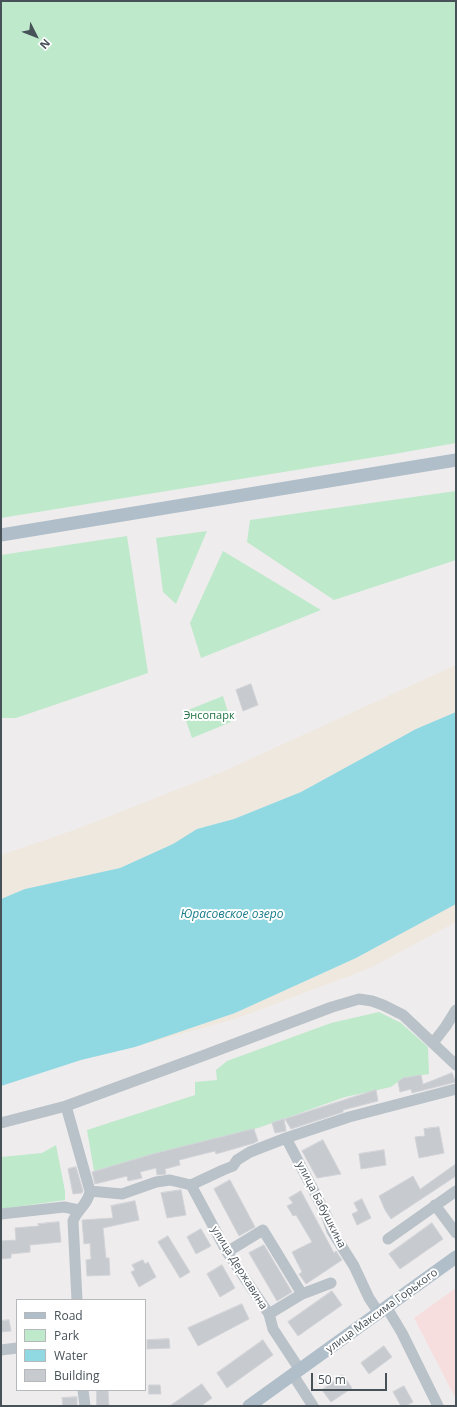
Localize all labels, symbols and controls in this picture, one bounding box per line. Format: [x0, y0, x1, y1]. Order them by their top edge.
north arrow [16, 16, 56, 56]
text: N [37, 36, 54, 53]
park label: Энсопарк [183, 709, 235, 723]
water label: Юрасовское озеро [181, 908, 283, 922]
street label: улица Бабушкина [294, 1160, 348, 1250]
street label: улица Державина [208, 1224, 270, 1312]
street label: улица Максима Горького [324, 1266, 440, 1356]
legend [16, 1299, 146, 1391]
text: Road [54, 1307, 83, 1324]
text: Park [54, 1327, 79, 1344]
text: Water [54, 1347, 88, 1364]
scale bar [313, 1365, 389, 1391]
text: Building [54, 1367, 99, 1384]
text: 50 m [318, 1371, 346, 1388]

